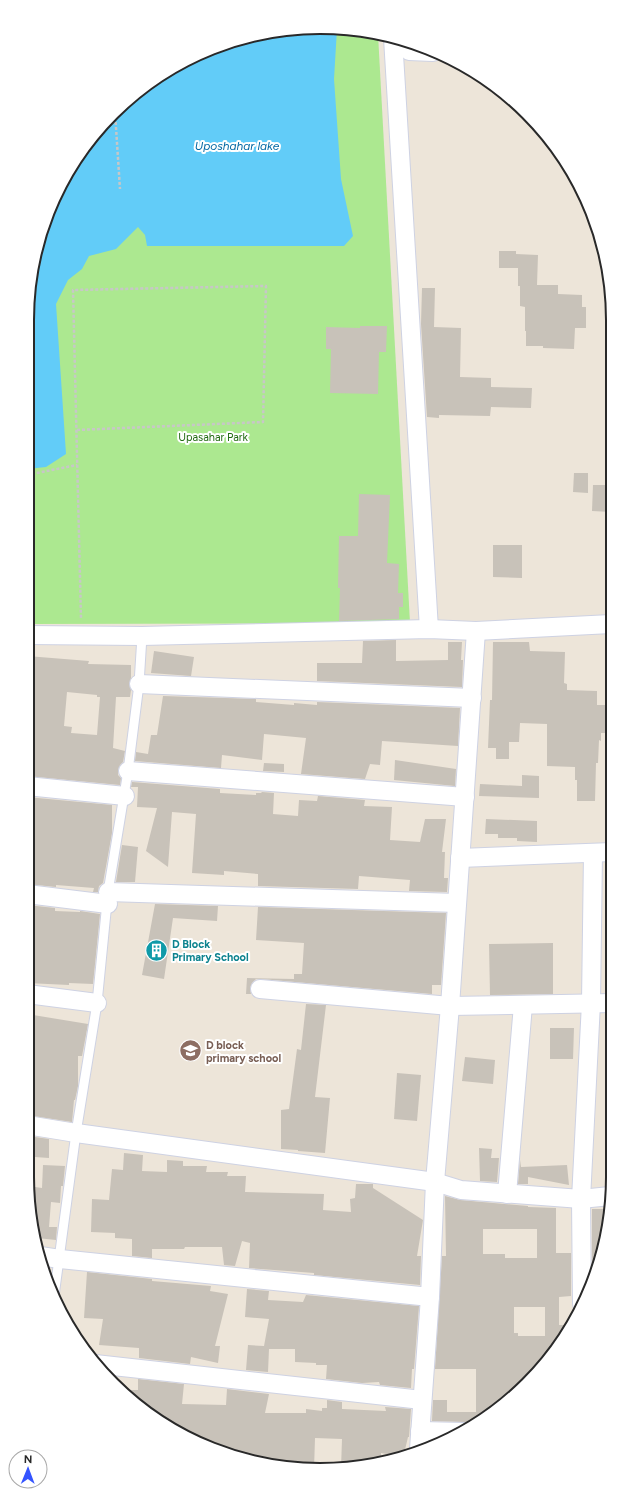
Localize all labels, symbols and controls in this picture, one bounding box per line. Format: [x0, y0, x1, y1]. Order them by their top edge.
water label: Uposhahar lake [195, 139, 280, 153]
park label: Upasahar Park [178, 431, 249, 444]
building icon: D Block Primary School [144, 937, 170, 963]
place label: D Block Primary School [172, 938, 249, 964]
school or university icon: D block primary school [178, 1038, 204, 1064]
place label: D block primary school [206, 1039, 281, 1065]
north arrow [8, 1449, 48, 1489]
text: N [24, 1453, 33, 1466]

